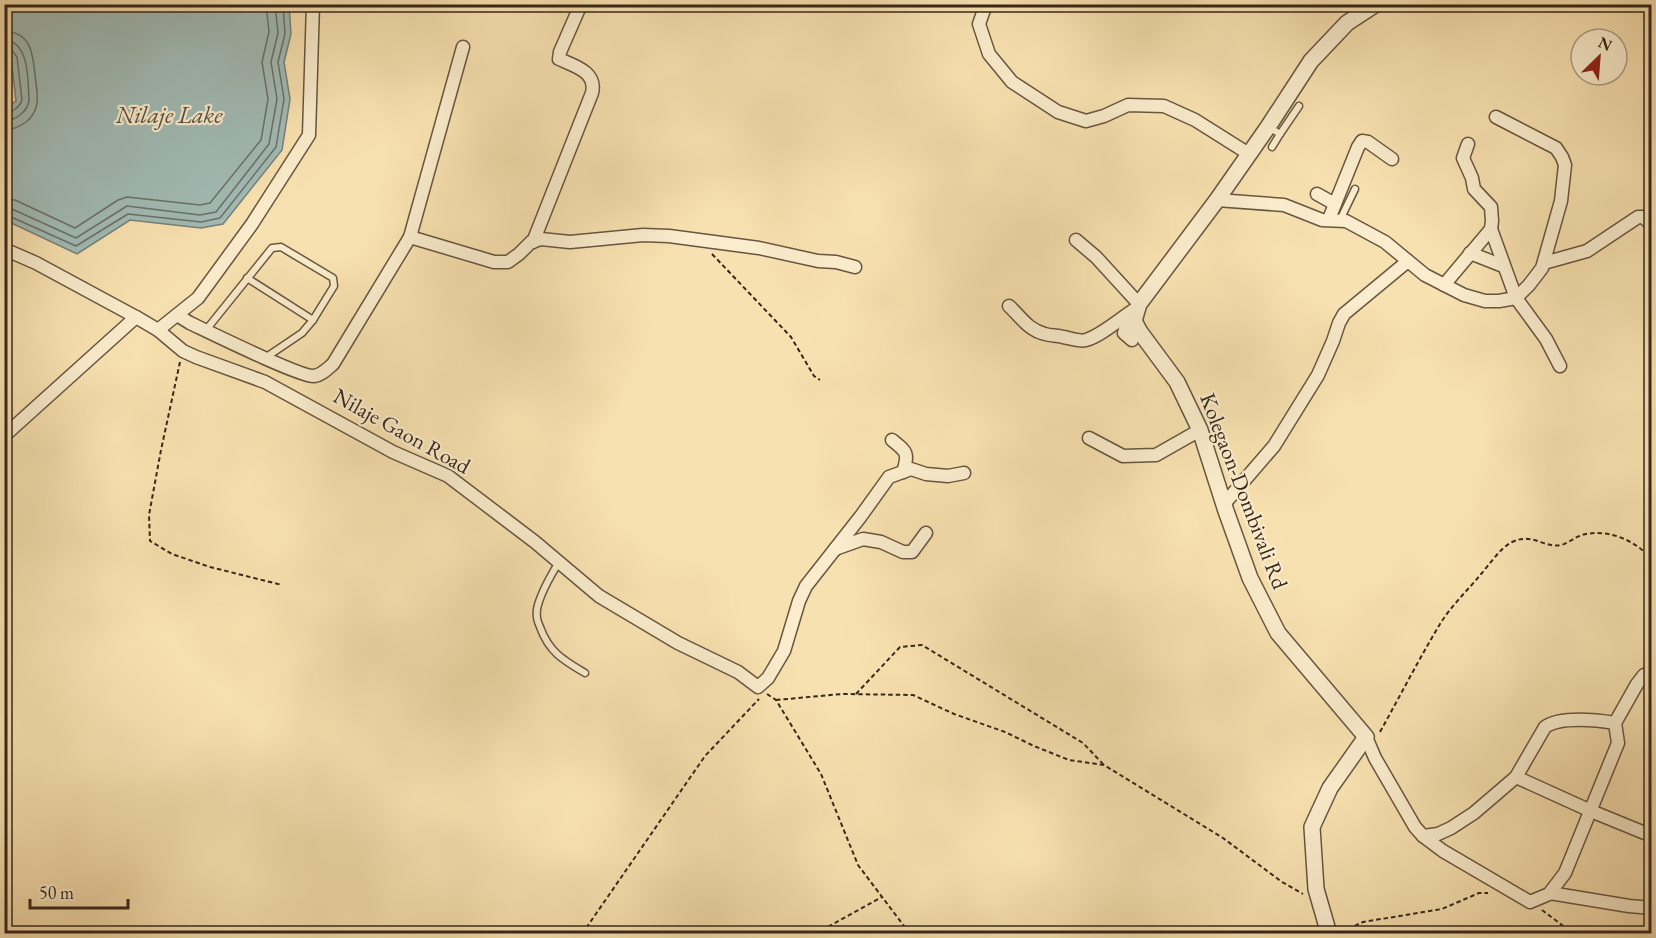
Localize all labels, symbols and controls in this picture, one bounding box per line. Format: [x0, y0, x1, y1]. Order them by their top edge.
north arrow [1569, 27, 1629, 87]
text: N [1595, 32, 1615, 56]
water label: Nilaje Lake [115, 99, 223, 130]
street label: Nilaje Gaon Road [328, 381, 476, 481]
street label: Kolegaon-Dombivali Rd [1193, 389, 1295, 594]
scale bar [30, 872, 128, 910]
text: 50 m [39, 881, 74, 904]

